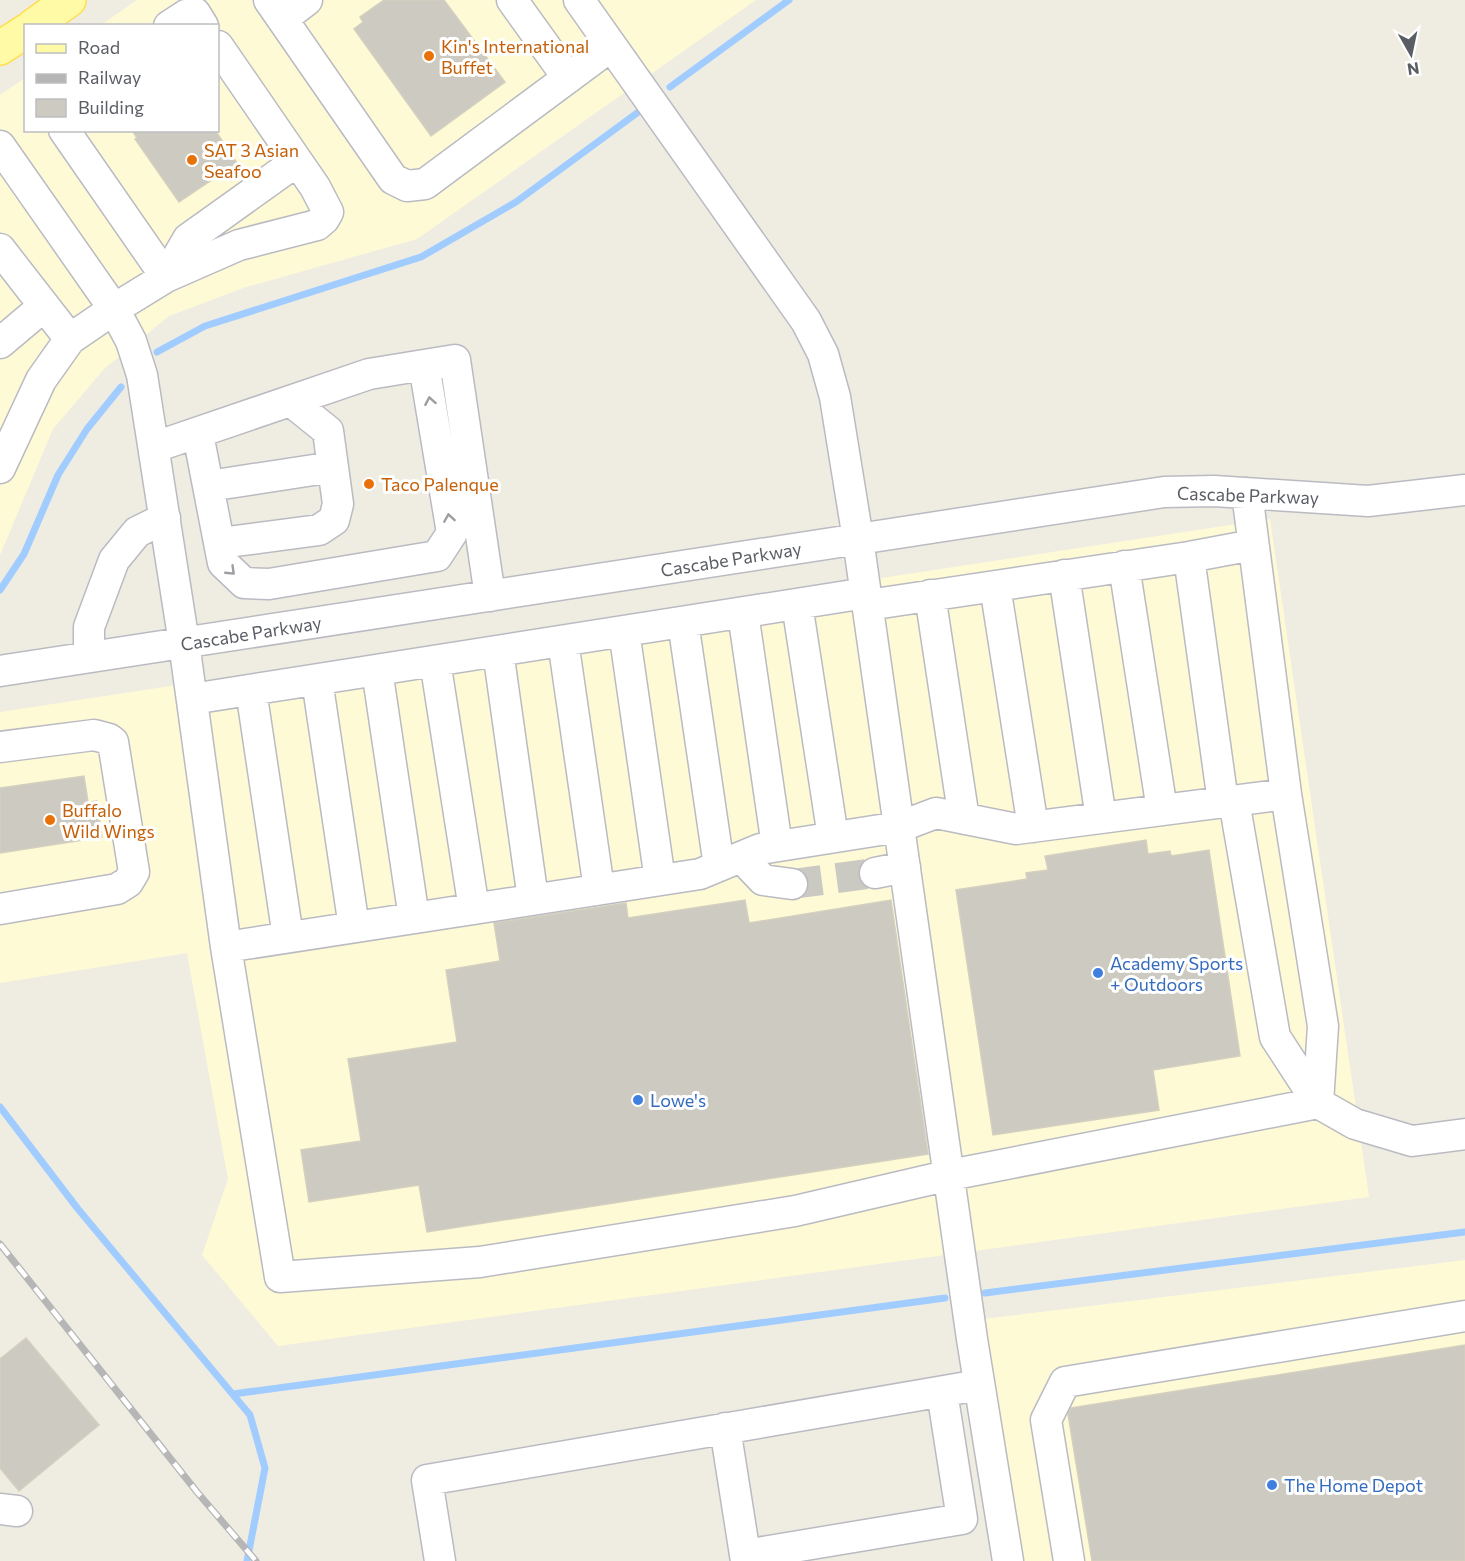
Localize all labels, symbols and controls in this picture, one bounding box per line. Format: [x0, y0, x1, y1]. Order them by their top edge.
legend [24, 24, 219, 132]
north arrow [1381, 24, 1441, 84]
place label: Kin's International Buffet [441, 35, 589, 78]
text: Road [78, 36, 120, 58]
marker: Kin's International Buffet [422, 49, 436, 63]
text: N [1406, 59, 1421, 80]
text: Railway [78, 66, 141, 88]
text: Building [78, 96, 144, 118]
place label: SAT 3 Asian Seafoo [204, 139, 299, 182]
marker: SAT 3 Asian Seafoo [185, 153, 199, 167]
one-way arrow [425, 396, 437, 405]
place label: Taco Palenque [381, 473, 499, 495]
marker: Taco Palenque [362, 477, 376, 491]
street label: Cascabe Parkway [1177, 482, 1319, 508]
one-way arrow [444, 513, 456, 522]
street label: Cascabe Parkway [659, 537, 803, 581]
one-way arrow [224, 564, 234, 575]
street label: Cascabe Parkway [179, 611, 323, 655]
place label: Buffalo Wild Wings [62, 799, 155, 842]
marker: Buffalo Wild Wings [43, 813, 57, 827]
place label: Academy Sports + Outdoors [1110, 952, 1243, 995]
marker: Academy Sports + Outdoors [1091, 966, 1105, 980]
place label: Lowe's [650, 1089, 706, 1111]
marker: Lowe's [631, 1093, 645, 1107]
place label: The Home Depot [1284, 1474, 1423, 1496]
marker: The Home Depot [1265, 1478, 1279, 1492]

